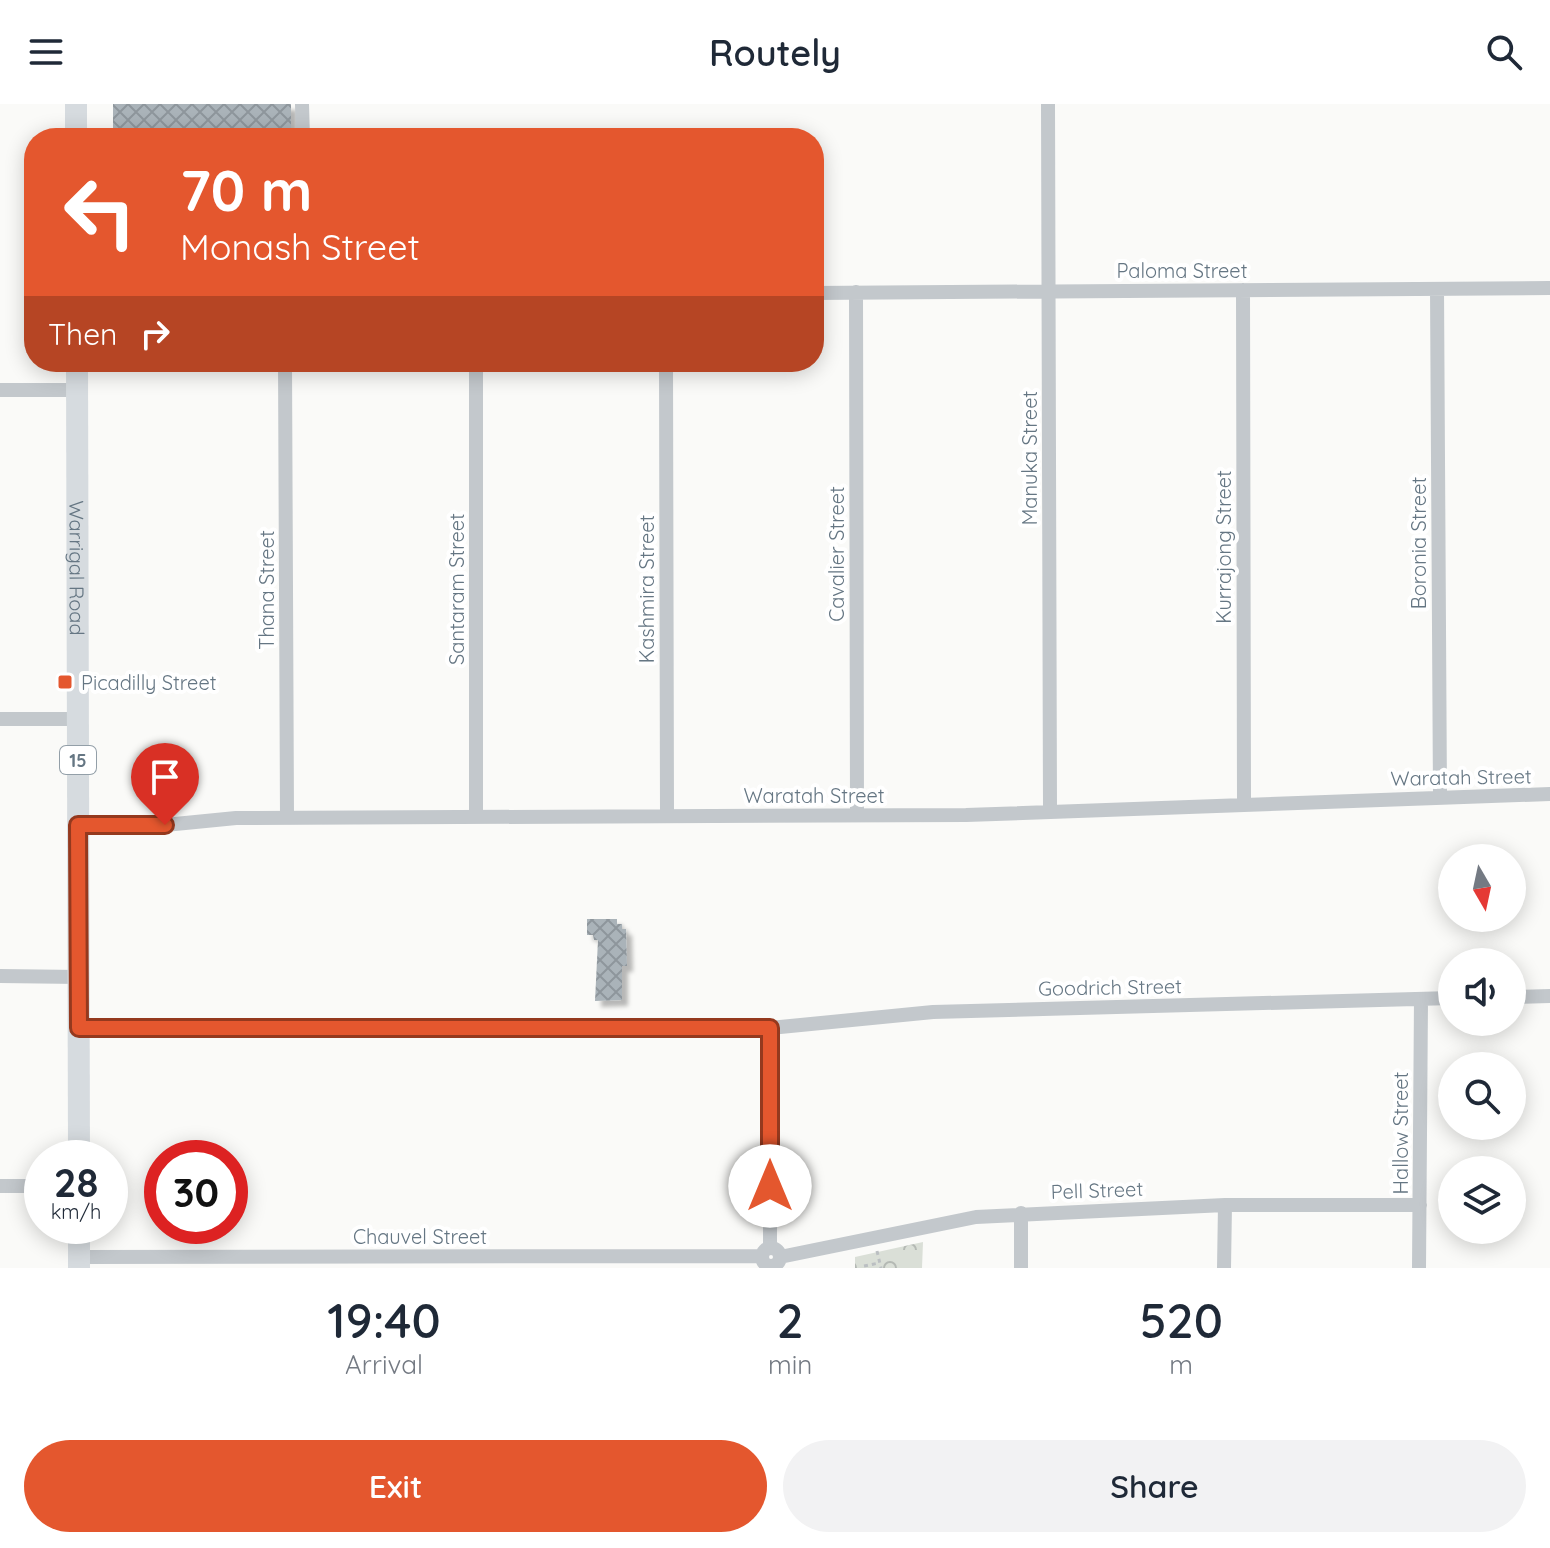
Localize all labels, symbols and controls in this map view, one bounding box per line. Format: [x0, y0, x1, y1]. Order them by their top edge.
icon: menu [24, 30, 68, 74]
text: Routely [709, 30, 841, 75]
icon: search [1482, 30, 1526, 74]
text: 70 m [180, 155, 312, 225]
icon: left [48, 160, 152, 264]
text: Monash Street [180, 224, 420, 269]
street label: Paloma Street [1117, 258, 1248, 283]
icon: right [133, 312, 177, 356]
text: Then [48, 315, 117, 353]
street label: Manuka Street [1017, 391, 1042, 525]
street label: Kurrajong Street [1211, 470, 1236, 624]
street label: Boronia Street [1406, 477, 1431, 609]
street label: Cavalier Street [824, 486, 849, 622]
street label: Warrigal Road [65, 500, 90, 636]
street label: Santaram Street [444, 513, 469, 665]
street label: Kashmira Street [634, 514, 659, 663]
street label: Thana Street [254, 530, 279, 650]
place label: Picadilly Street [81, 670, 217, 695]
marker: Picadilly Street [56, 673, 74, 691]
pin [131, 743, 199, 825]
road number: 15 [60, 746, 96, 774]
icon: arrive [143, 755, 187, 799]
street label: Waratah Street [1390, 763, 1532, 791]
street label: Waratah Street [743, 783, 885, 808]
north arrow [1438, 844, 1526, 932]
map controls [1438, 844, 1526, 1244]
button: sound [1438, 948, 1526, 1036]
street label: Goodrich Street [1038, 973, 1182, 1001]
button: search [1438, 1052, 1526, 1140]
street label: Hallow Street [1388, 1071, 1413, 1194]
speed limit sign: 30 [144, 1140, 248, 1244]
position arrow [728, 1144, 812, 1228]
button: layers [1438, 1156, 1526, 1244]
text: 28 [54, 1157, 98, 1207]
street label: Pell Street [1050, 1176, 1144, 1204]
text: km/h [51, 1199, 101, 1224]
street label: Chauvel Street [353, 1224, 487, 1249]
text: 19:40 [327, 1290, 441, 1350]
text: 2 [777, 1290, 804, 1350]
text: 520 [1139, 1290, 1223, 1350]
text: Arrival [345, 1348, 423, 1381]
text: min [768, 1348, 812, 1381]
text: m [1169, 1348, 1193, 1381]
button: Exit [24, 1440, 767, 1532]
button: Share [783, 1440, 1526, 1532]

